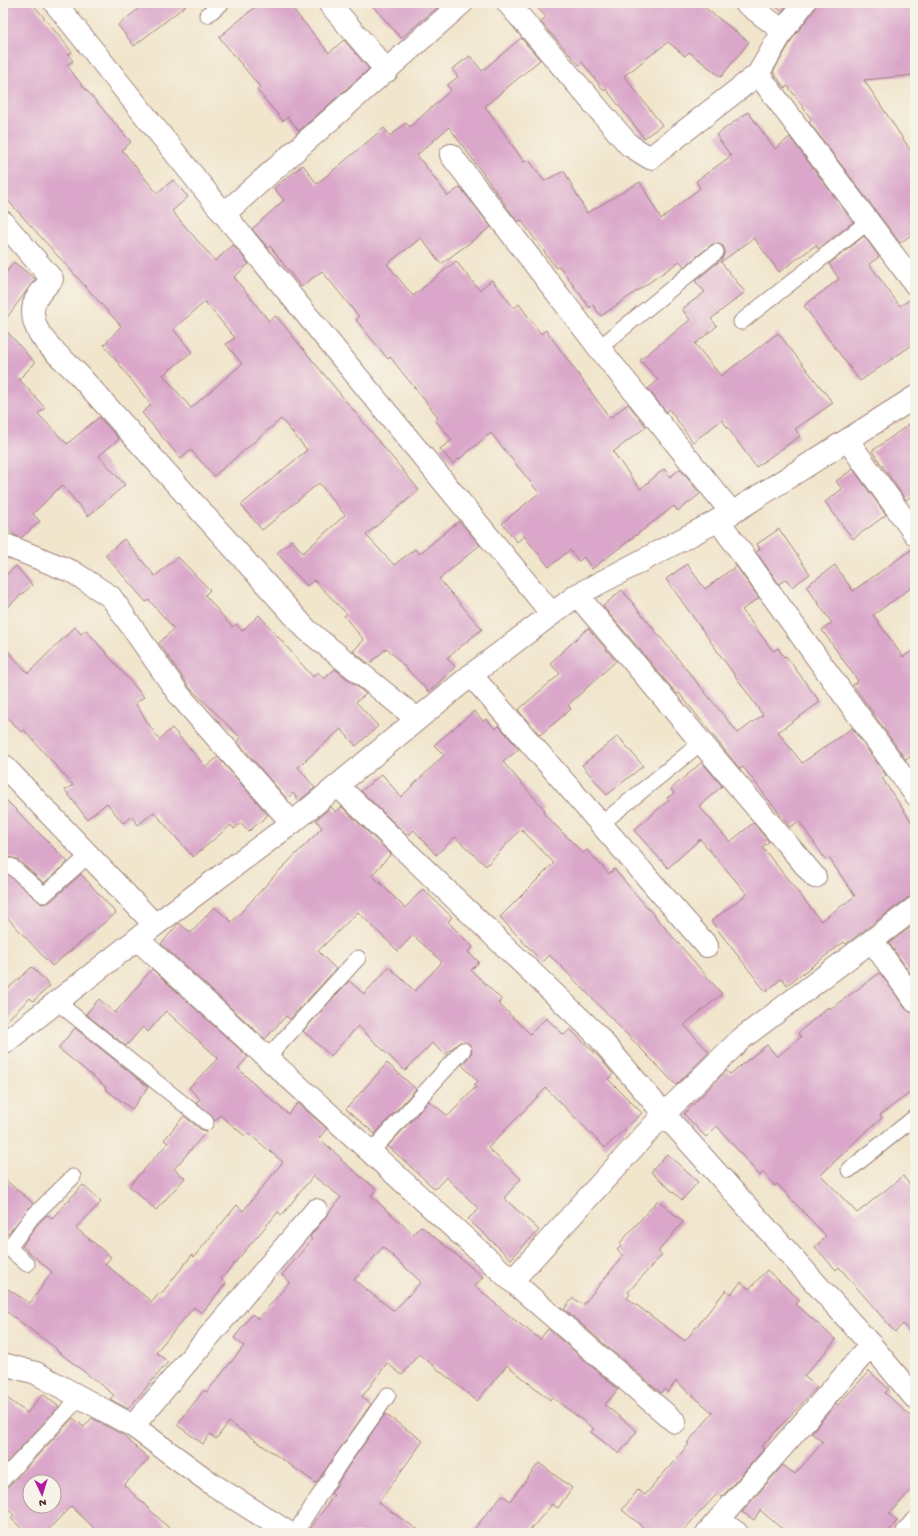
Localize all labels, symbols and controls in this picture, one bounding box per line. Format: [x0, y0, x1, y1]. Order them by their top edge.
north arrow [22, 1474, 62, 1514]
text: N [39, 1496, 47, 1508]

